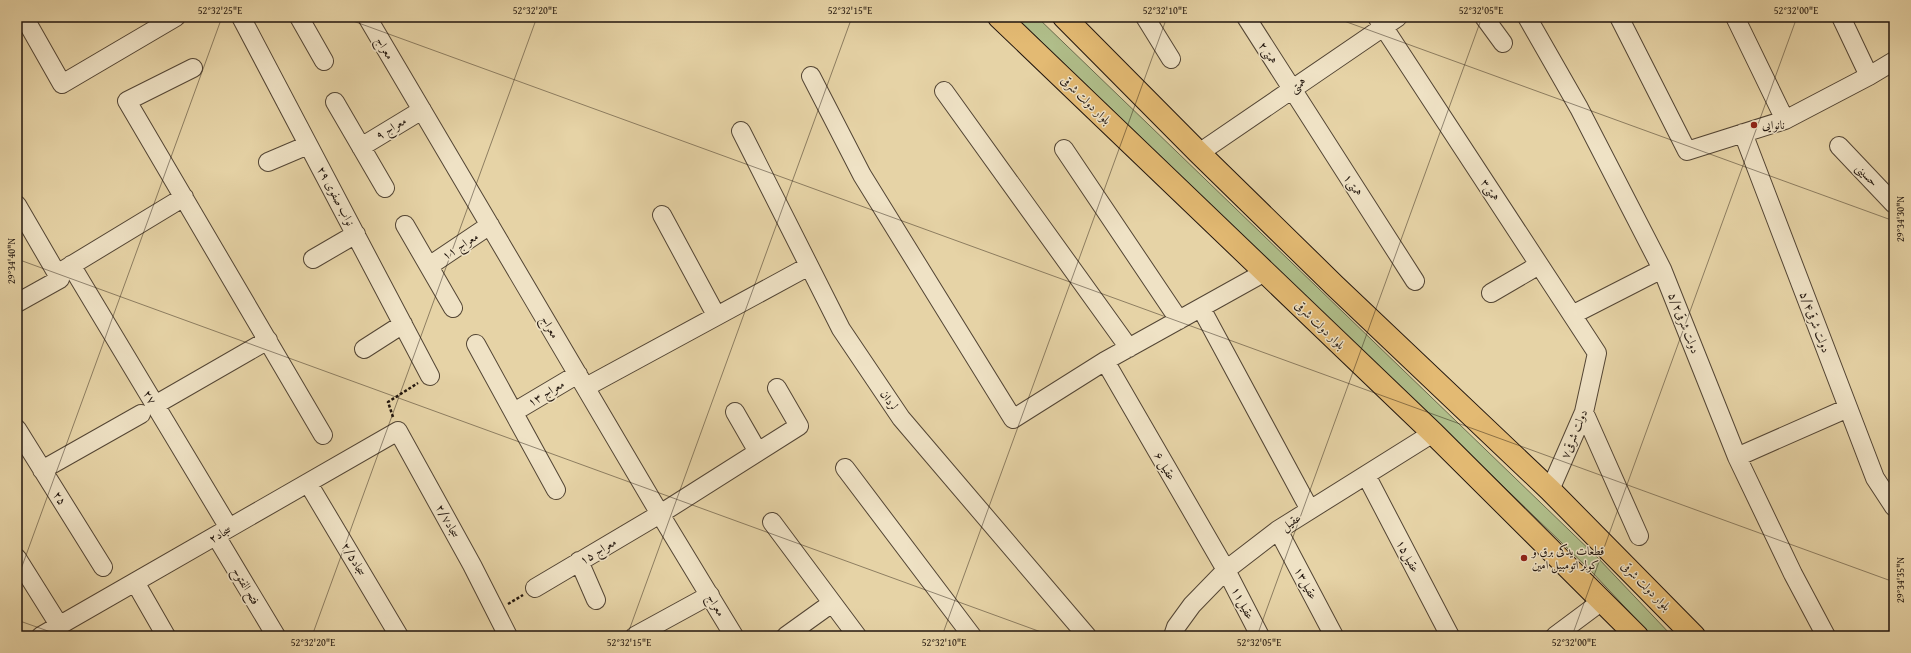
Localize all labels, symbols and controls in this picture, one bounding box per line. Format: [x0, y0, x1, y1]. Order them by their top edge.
text: 52°32'25"E [198, 3, 242, 18]
text: 52°32'20"E [513, 3, 557, 18]
text: 52°32'15"E [828, 3, 872, 18]
text: 52°32'10"E [1143, 3, 1187, 18]
text: 52°32'05"E [1459, 3, 1503, 18]
text: 52°32'00"E [1774, 3, 1818, 18]
street label: معراج [369, 33, 399, 64]
street label: ۲همتی [1254, 38, 1282, 68]
street label: بلوار دولت شرقی [1057, 71, 1115, 128]
street label: همتی [1286, 73, 1310, 97]
street label: معراج ۹ [372, 112, 411, 146]
place label: نانوایی [1762, 116, 1785, 133]
marker: نانوایی [1749, 120, 1759, 130]
street label: حسینی [1851, 159, 1883, 191]
street label: نواب صفوی ۲۹ [314, 163, 359, 229]
street label: ۱همتی [1339, 170, 1367, 200]
street label: ۳همتی [1476, 175, 1504, 205]
text: 29°34'30"N [1893, 196, 1908, 242]
street label: معراج ۱۱ [438, 227, 483, 266]
text: 29°34'40"N [4, 238, 19, 284]
street label: ۵/۴دولت شرقی [1796, 289, 1835, 355]
street label: ۵/۲دولت شرقی [1664, 290, 1704, 356]
street label: بلوار دولت شرقی [1291, 296, 1349, 353]
street label: معراج [535, 312, 564, 343]
street label: معراج ۱۳ [524, 375, 569, 413]
street label: ۲۷ [140, 386, 161, 407]
street label: لردان [876, 386, 902, 413]
street label: ۷دولت شرقی [1556, 407, 1591, 461]
street label: عقیل ۶ [1150, 448, 1181, 484]
street label: ۲۵ [49, 487, 71, 508]
street label: سجاد۲/۷ [432, 501, 465, 541]
street label: عقیل [1277, 509, 1305, 535]
street label: ۲سجاد [205, 520, 234, 547]
street label: معراج ۱۵ [576, 533, 621, 571]
street label: عقیل۱۵ [1392, 536, 1424, 576]
street label: ۲/۵سجاد [338, 539, 371, 579]
place label: قطعات یدکی برق و کولر اتومبیل امین [1530, 542, 1604, 574]
marker: قطعات یدکی برق و کولر اتومبیل امین [1519, 553, 1529, 563]
street label: بلوار دولت شرقی [1618, 557, 1675, 614]
text: 29°34'35"N [1893, 557, 1908, 603]
street label: عقیل۱۳ [1290, 563, 1322, 603]
street label: فتح الفتوح [226, 564, 264, 609]
street label: عقیل۱۱ [1227, 583, 1259, 623]
street label: معراج [700, 590, 730, 621]
text: 52°32'20"E [291, 635, 335, 650]
text: 52°32'15"E [607, 635, 651, 650]
text: 52°32'10"E [922, 635, 966, 650]
text: 52°32'05"E [1237, 635, 1281, 650]
text: 52°32'00"E [1552, 635, 1596, 650]

